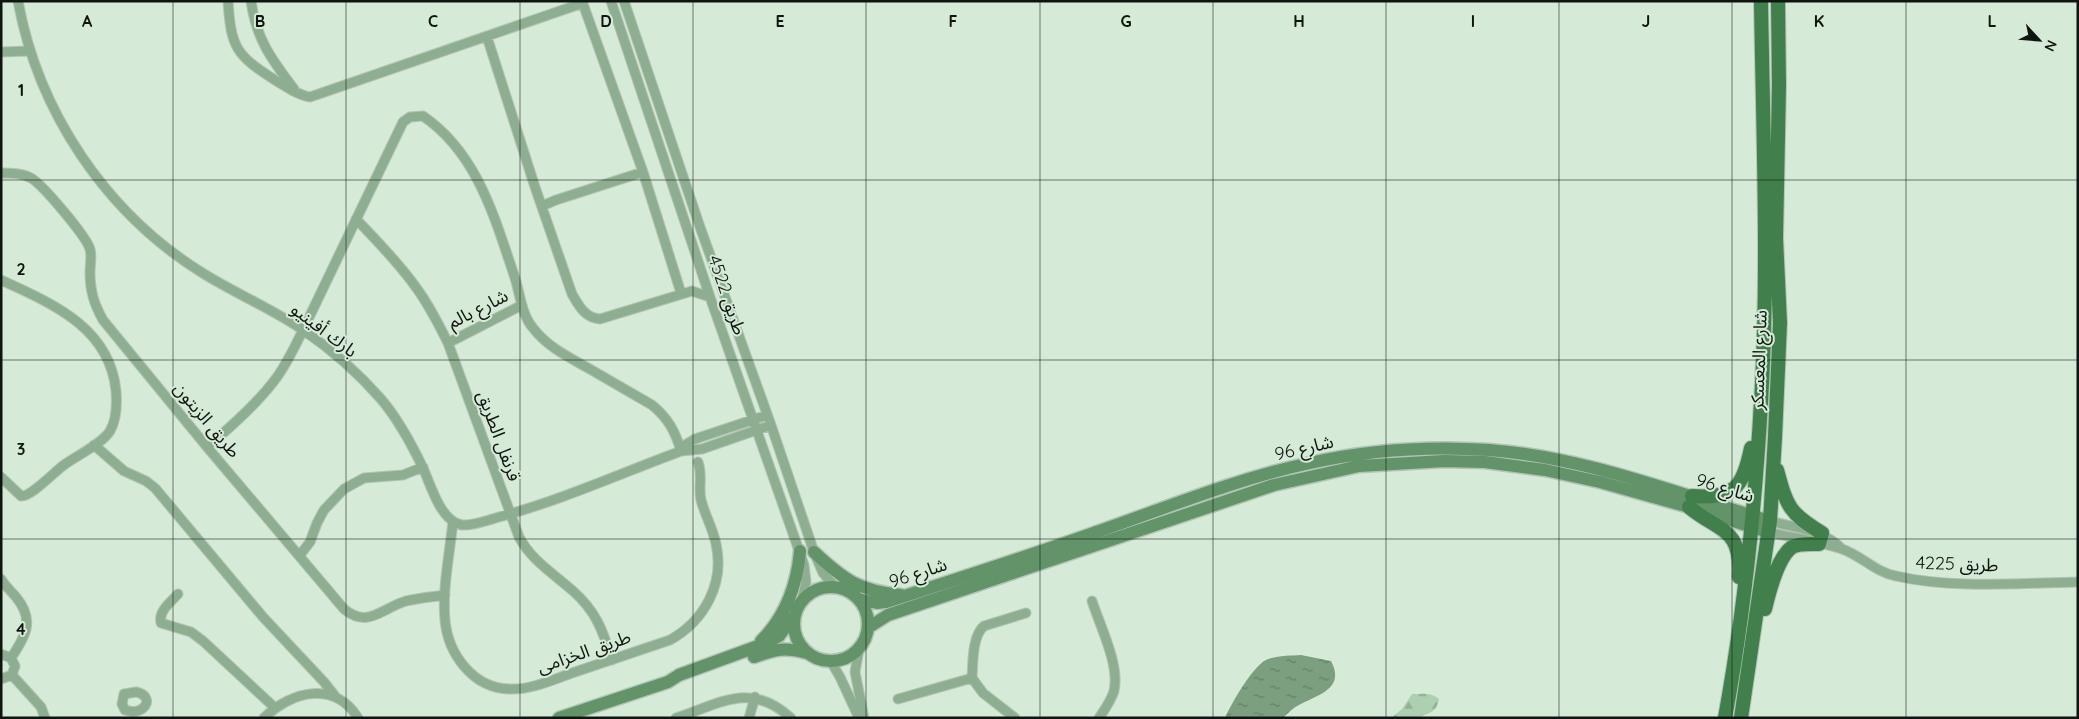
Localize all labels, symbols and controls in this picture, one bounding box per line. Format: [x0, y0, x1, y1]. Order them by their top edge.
text: A [82, 11, 93, 31]
text: B [255, 11, 265, 31]
text: C [428, 11, 438, 31]
text: D [600, 11, 612, 31]
text: E [775, 11, 785, 31]
text: F [949, 11, 958, 31]
text: G [1120, 11, 1132, 31]
text: H [1293, 11, 1305, 31]
text: I [1471, 11, 1475, 31]
text: J [1642, 11, 1650, 31]
text: K [1814, 11, 1824, 31]
text: L [1988, 11, 1997, 31]
north arrow [2014, 15, 2064, 65]
text: N [2040, 37, 2061, 54]
text: 1 [18, 80, 24, 100]
street label: طريق 4522 [703, 252, 752, 338]
text: 2 [16, 259, 26, 279]
street label: شارع بالم [444, 284, 513, 336]
street label: بارك أفينيو [286, 297, 362, 362]
street label: شارع المعسكر [1745, 309, 1775, 412]
street label: طريق الزيتون [169, 377, 246, 462]
street label: قرنفل الطريق [472, 387, 526, 484]
street label: شارع 96 [1272, 430, 1336, 468]
text: 3 [17, 439, 25, 459]
street label: شارع 96 [1692, 468, 1757, 510]
street label: طريق 4225 [1915, 551, 1999, 576]
street label: شارع 96 [886, 552, 951, 596]
text: 4 [16, 619, 26, 639]
street label: طريق الخزامى [534, 625, 634, 678]

